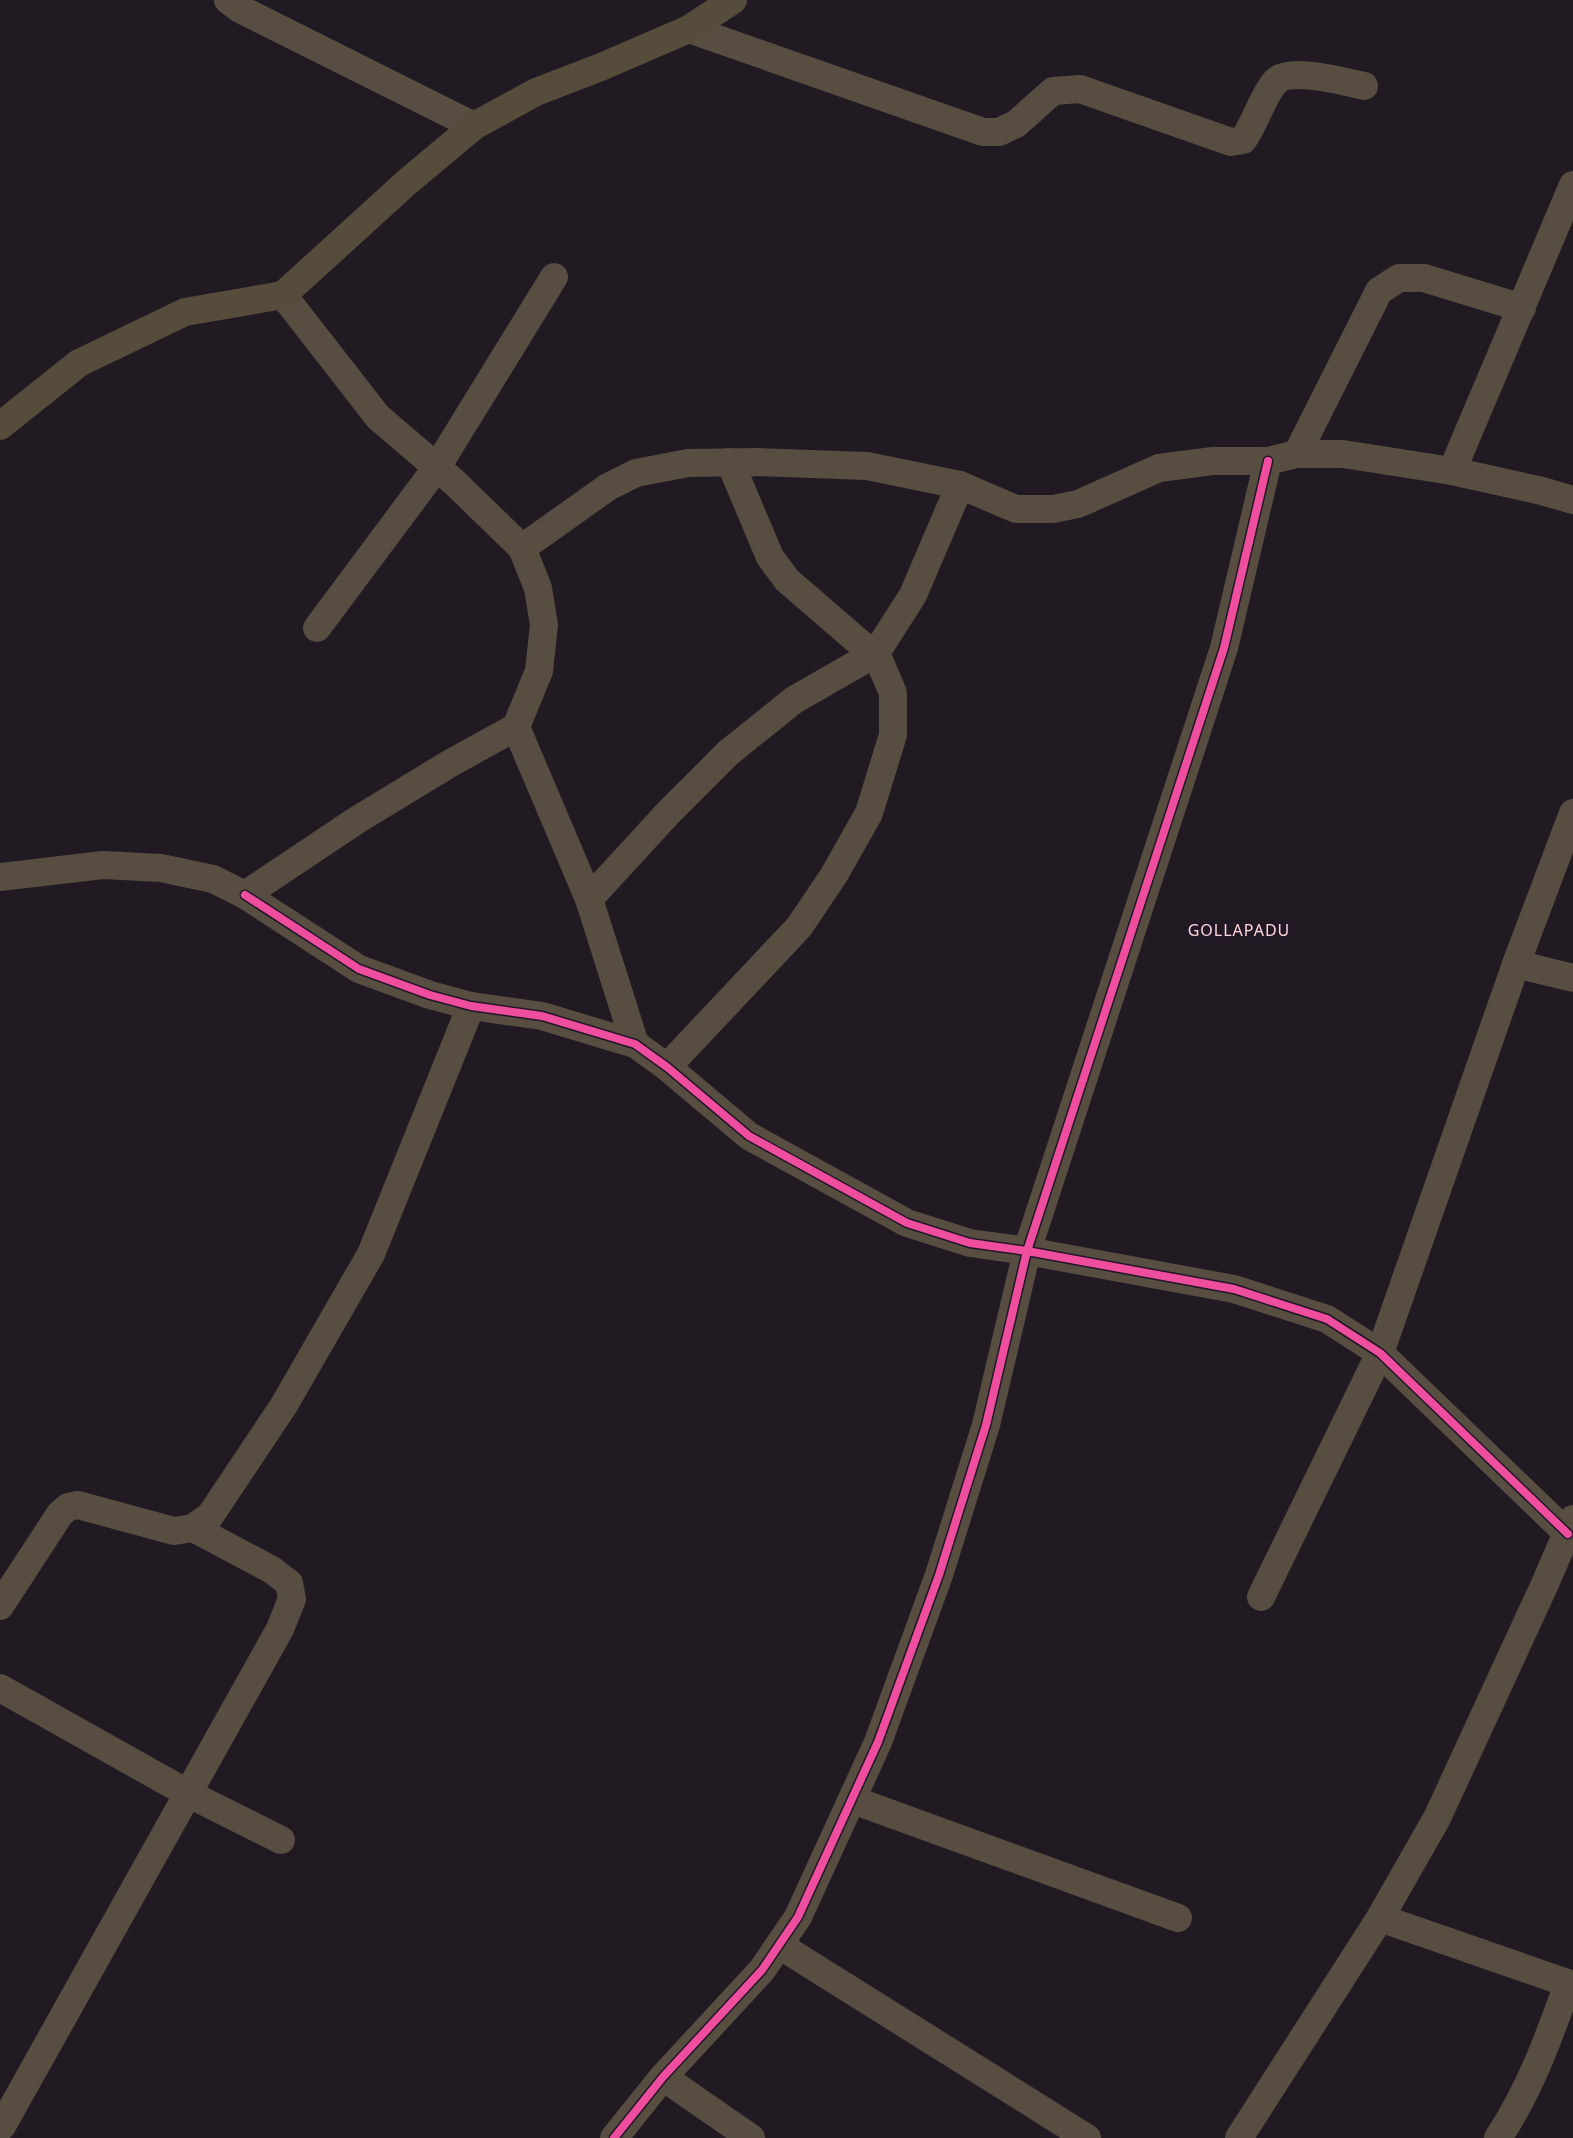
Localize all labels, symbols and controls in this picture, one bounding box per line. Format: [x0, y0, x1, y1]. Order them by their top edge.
district label: GOLLAPADU [1188, 919, 1290, 941]

